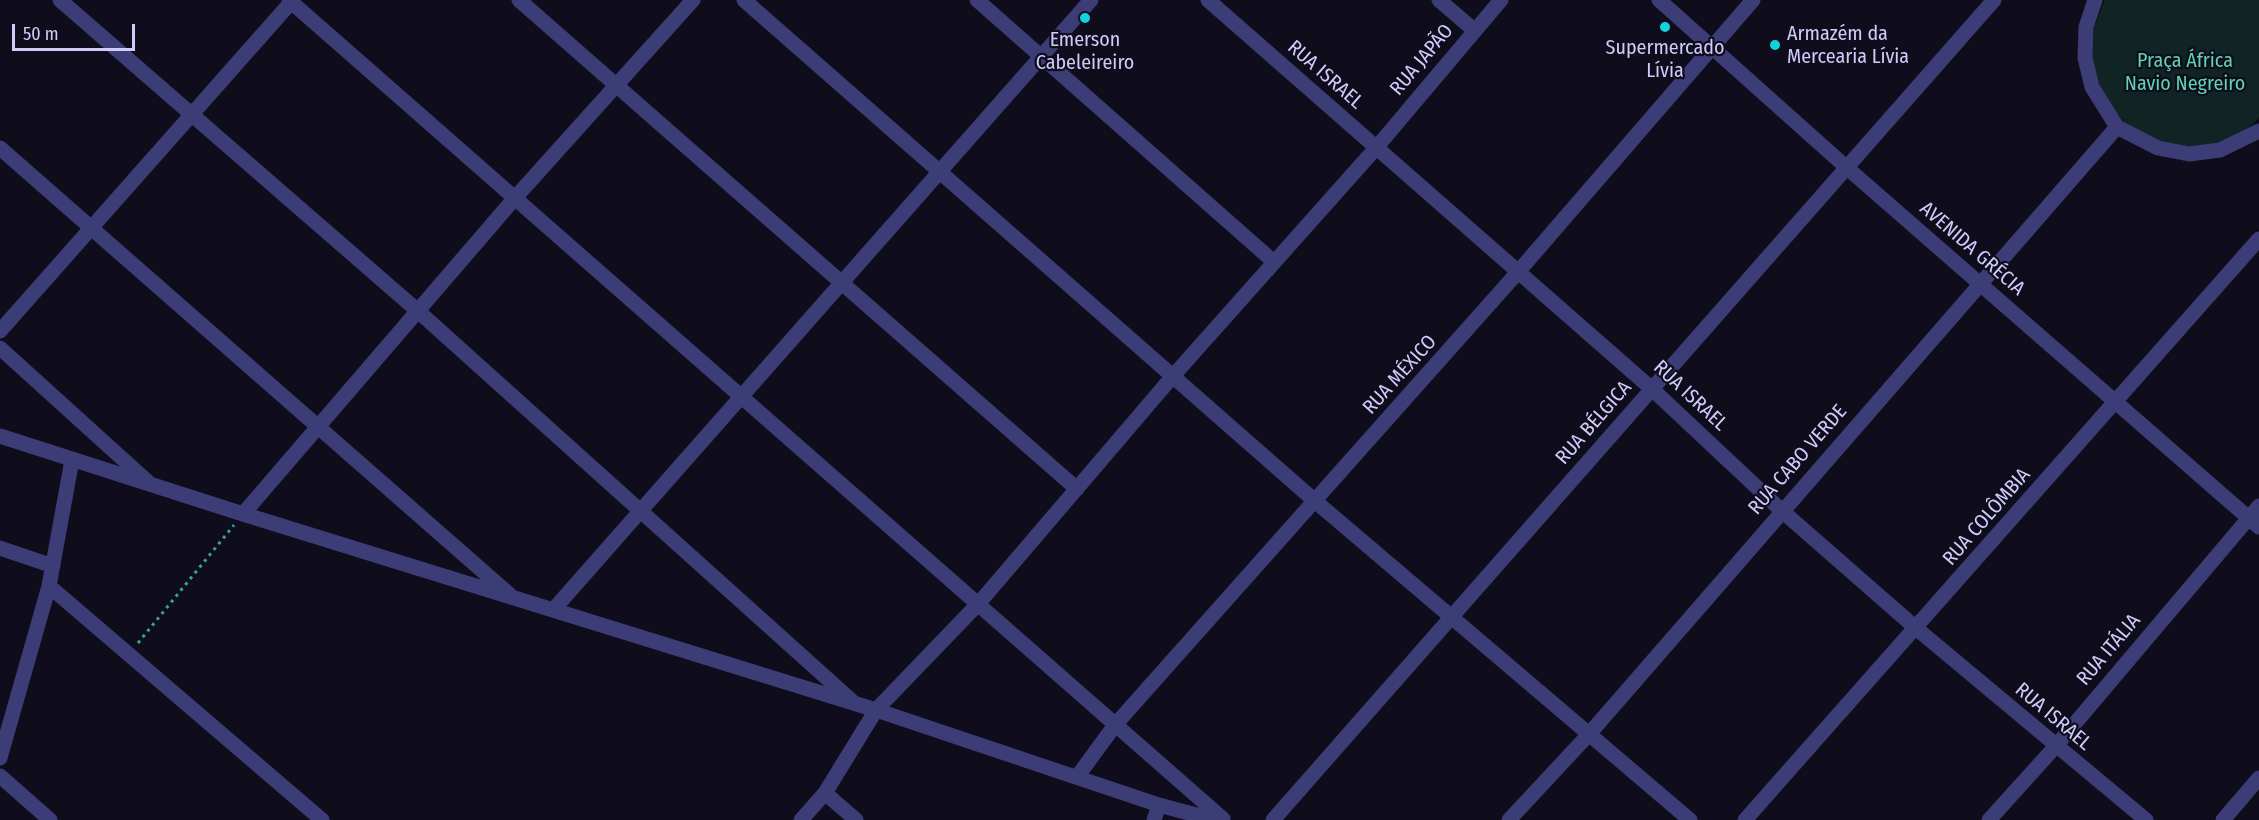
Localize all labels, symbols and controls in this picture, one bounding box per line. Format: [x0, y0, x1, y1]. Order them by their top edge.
marker: Emerson Cabeleireiro [1078, 11, 1092, 25]
scale bar [15, 12, 138, 50]
street label: RUA JAPÃO [1385, 19, 1459, 101]
marker: Supermercado Lívia [1658, 20, 1672, 34]
place label: Armazém da Mercearia Lívia [1787, 22, 1909, 69]
text: 50 m [23, 23, 59, 45]
place label: Emerson Cabeleireiro [1036, 28, 1134, 75]
street label: RUA ISRAEL [1282, 36, 1368, 114]
place label: Supermercado Lívia [1606, 36, 1724, 83]
marker: Armazém da Mercearia Lívia [1768, 38, 1782, 52]
park label: Praça África Navio Negreiro [2125, 49, 2245, 96]
street label: AVENIDA GRÉCIA [1915, 197, 2029, 301]
street label: RUA MÉXICO [1358, 330, 1442, 420]
street label: RUA ISRAEL [1648, 356, 1732, 436]
street label: RUA BÉLGICA [1551, 376, 1637, 470]
street label: RUA CABO VERDE [1744, 400, 1852, 520]
street label: RUA COLÔMBIA [1938, 463, 2036, 571]
street label: RUA ITÁLIA [2072, 609, 2146, 691]
street label: RUA ISRAEL [2010, 678, 2096, 756]

